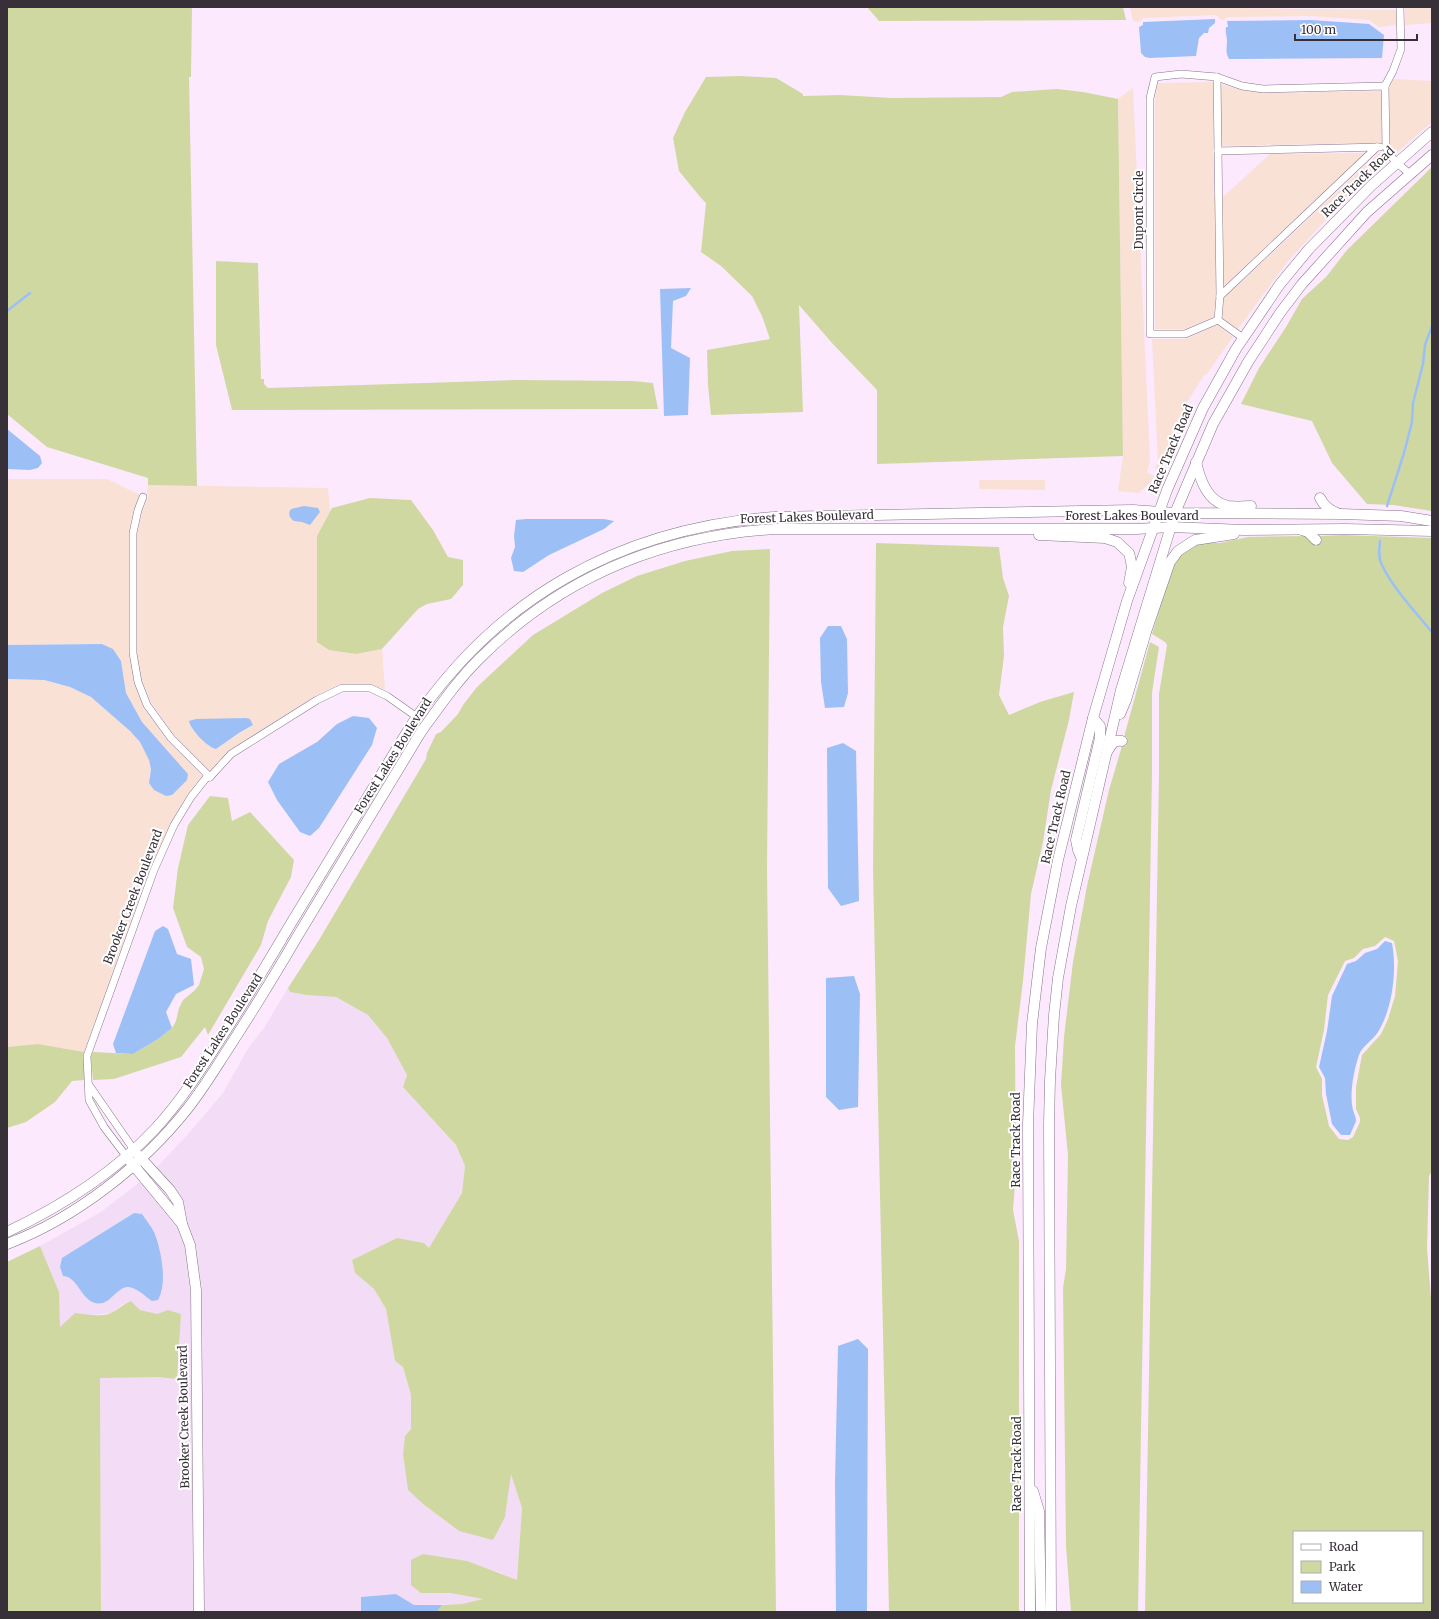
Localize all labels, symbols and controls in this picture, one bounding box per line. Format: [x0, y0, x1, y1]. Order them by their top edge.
scale bar [1295, 16, 1417, 42]
text: 100 m [1301, 22, 1336, 37]
street label: Race Track Road [1318, 143, 1397, 220]
street label: Dupont Circle [1131, 170, 1146, 250]
street label: Race Track Road [1145, 402, 1196, 496]
street label: Forest Lakes Boulevard [740, 507, 874, 526]
street label: Forest Lakes Boulevard [1065, 508, 1199, 523]
street label: Forest Lakes Boulevard [351, 695, 434, 816]
street label: Race Track Road [1037, 769, 1074, 865]
street label: Brooker Creek Boulevard [100, 827, 165, 966]
street label: Forest Lakes Boulevard [180, 971, 265, 1091]
street label: Race Track Road [1008, 1092, 1023, 1188]
street label: Brooker Creek Boulevard [175, 1345, 192, 1489]
street label: Race Track Road [1009, 1416, 1024, 1512]
legend [1293, 1531, 1423, 1603]
text: Road [1329, 1539, 1358, 1554]
text: Park [1329, 1559, 1356, 1574]
text: Water [1328, 1579, 1364, 1594]

